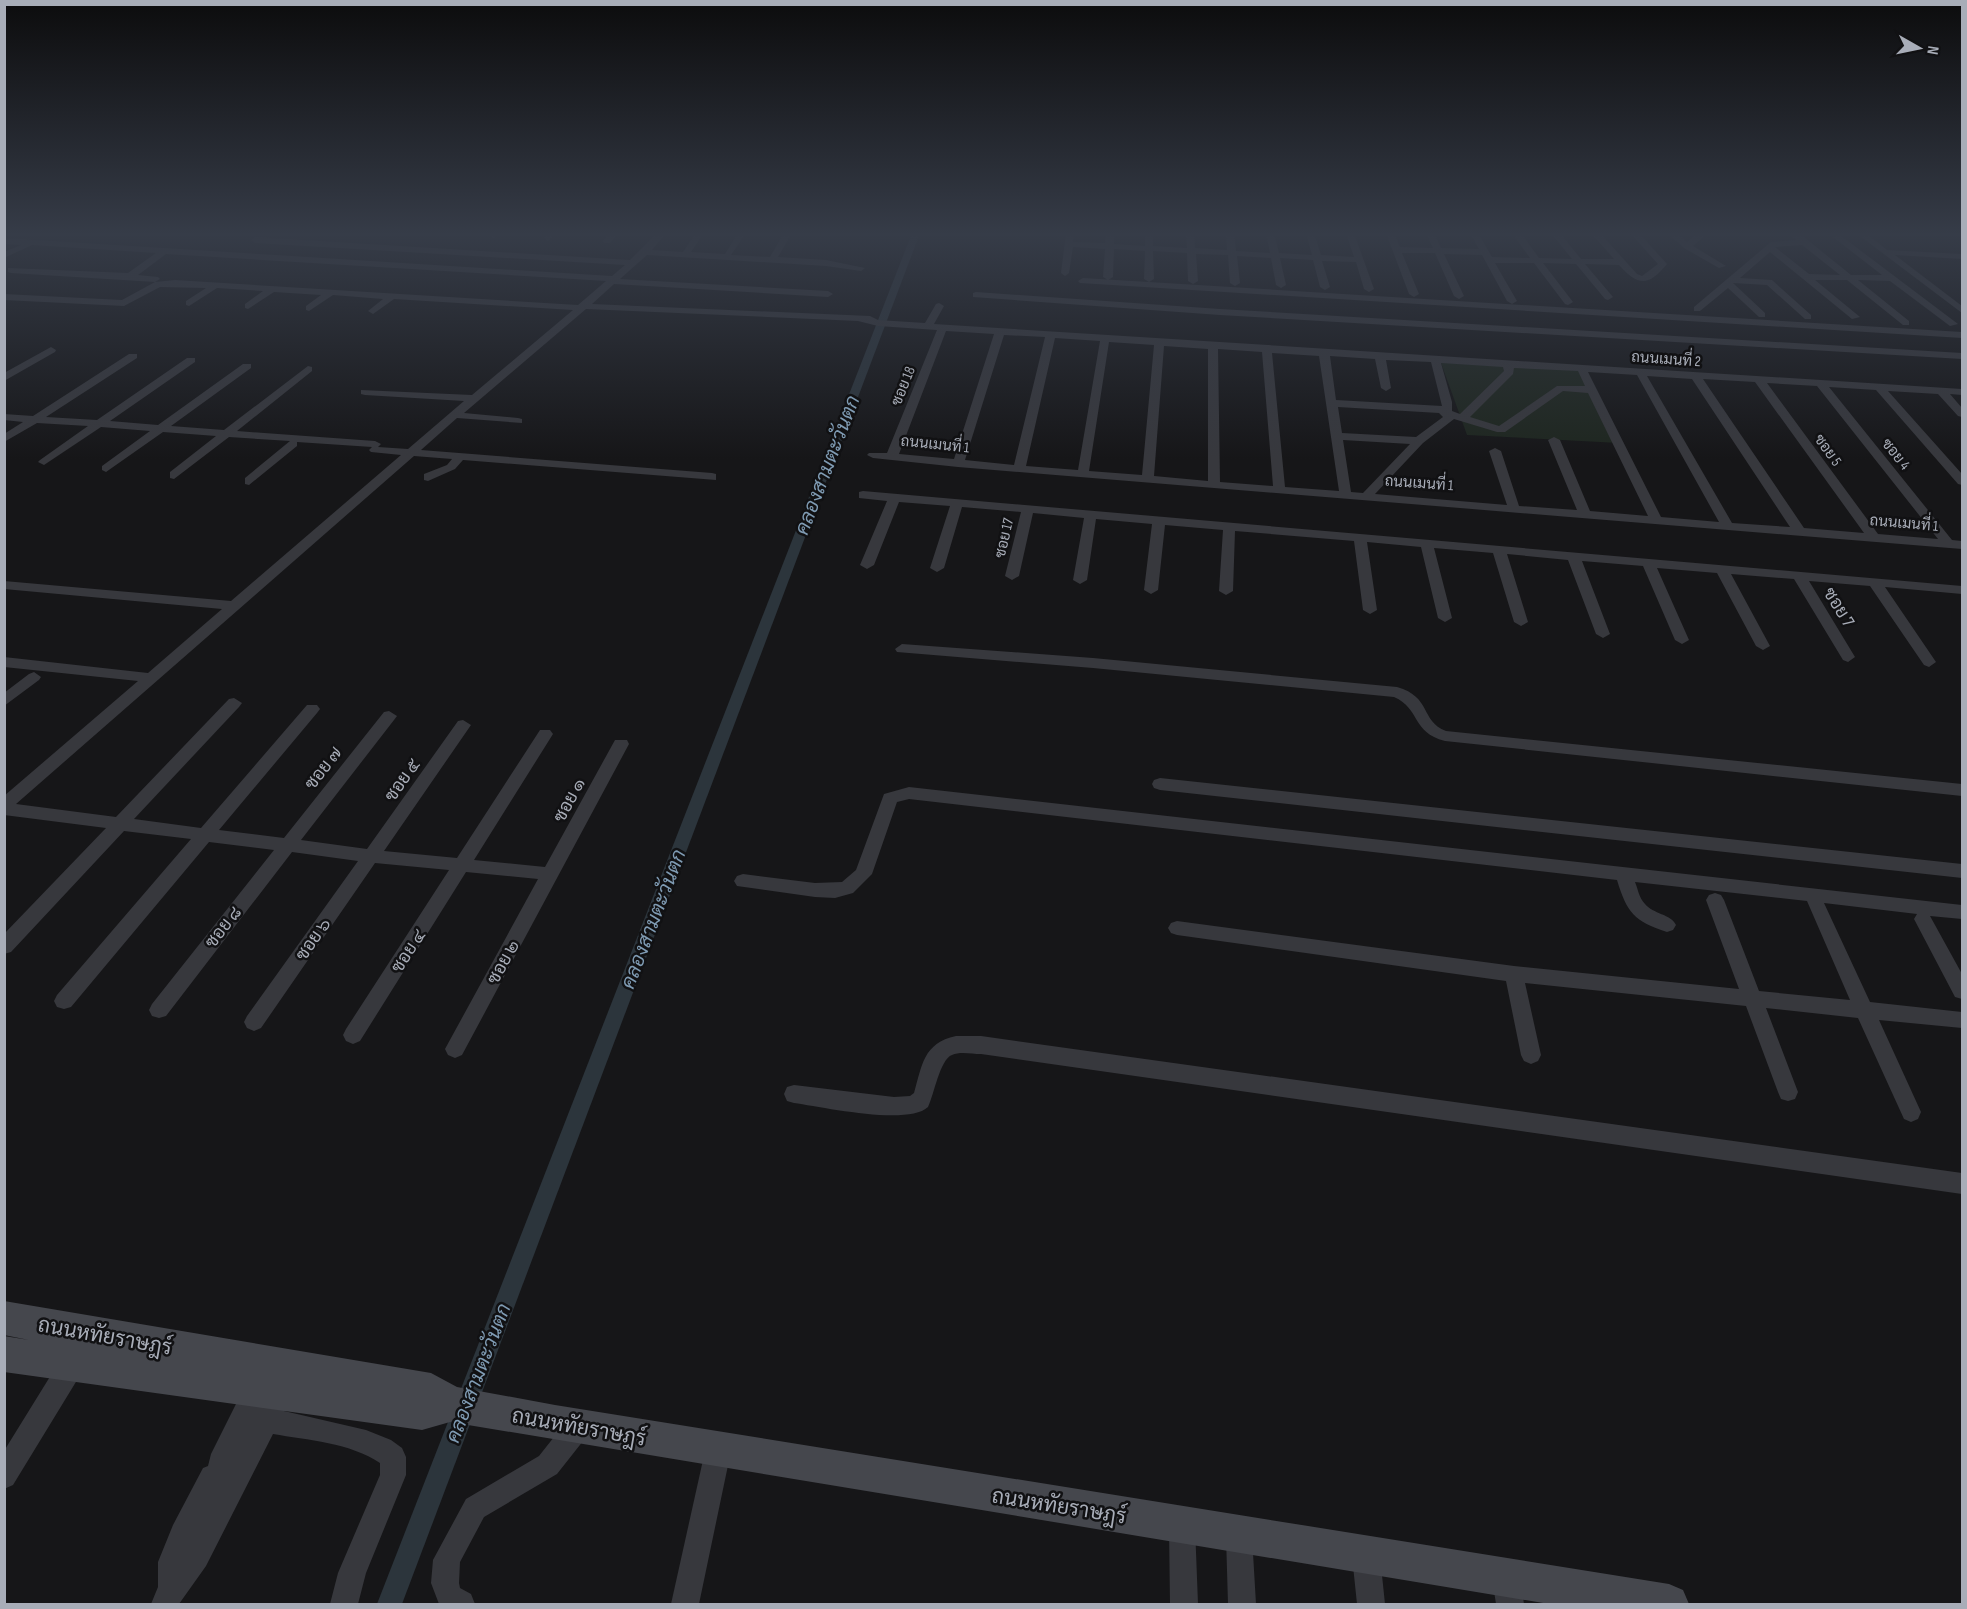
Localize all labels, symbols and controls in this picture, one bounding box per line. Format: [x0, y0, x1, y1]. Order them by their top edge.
north arrow [1889, 18, 1949, 78]
text: N [1922, 44, 1942, 56]
street label: ถนนเมนที่ 2 [1631, 342, 1702, 371]
street label: ซอย 18 [887, 364, 920, 409]
water label: คลองสามตะวันตก [789, 392, 866, 539]
street label: ถนนเมนที่ 1 [900, 425, 971, 458]
street label: ซอย 5 [1810, 431, 1846, 470]
street label: ซอย 4 [1877, 435, 1914, 474]
street label: ถนนเมนที่ 1 [1384, 466, 1455, 495]
street label: ถนนเมนที่ 1 [1869, 505, 1940, 536]
street label: ซอย 17 [991, 516, 1018, 560]
street label: ซอย 7 [1819, 584, 1859, 631]
street label: ซอย ๗ [300, 742, 347, 794]
street label: ซอย ๕ [380, 754, 425, 806]
street label: ซอย ๑ [549, 775, 590, 826]
water label: คลองสามตะวันตก [615, 846, 692, 993]
street label: ซอย ๘ [201, 902, 246, 952]
street label: ซอย ๖ [291, 914, 335, 965]
street label: ซอย ๔ [387, 925, 430, 977]
street label: ซอย ๒ [483, 937, 524, 988]
water label: คลองสามตะวันตก [440, 1300, 517, 1447]
street label: ถนนหทัยราษฎร์ [36, 1310, 174, 1362]
street label: ถนนหทัยราษฎร์ [510, 1401, 648, 1453]
street label: ถนนหทัยราษฎร์ [990, 1482, 1128, 1530]

